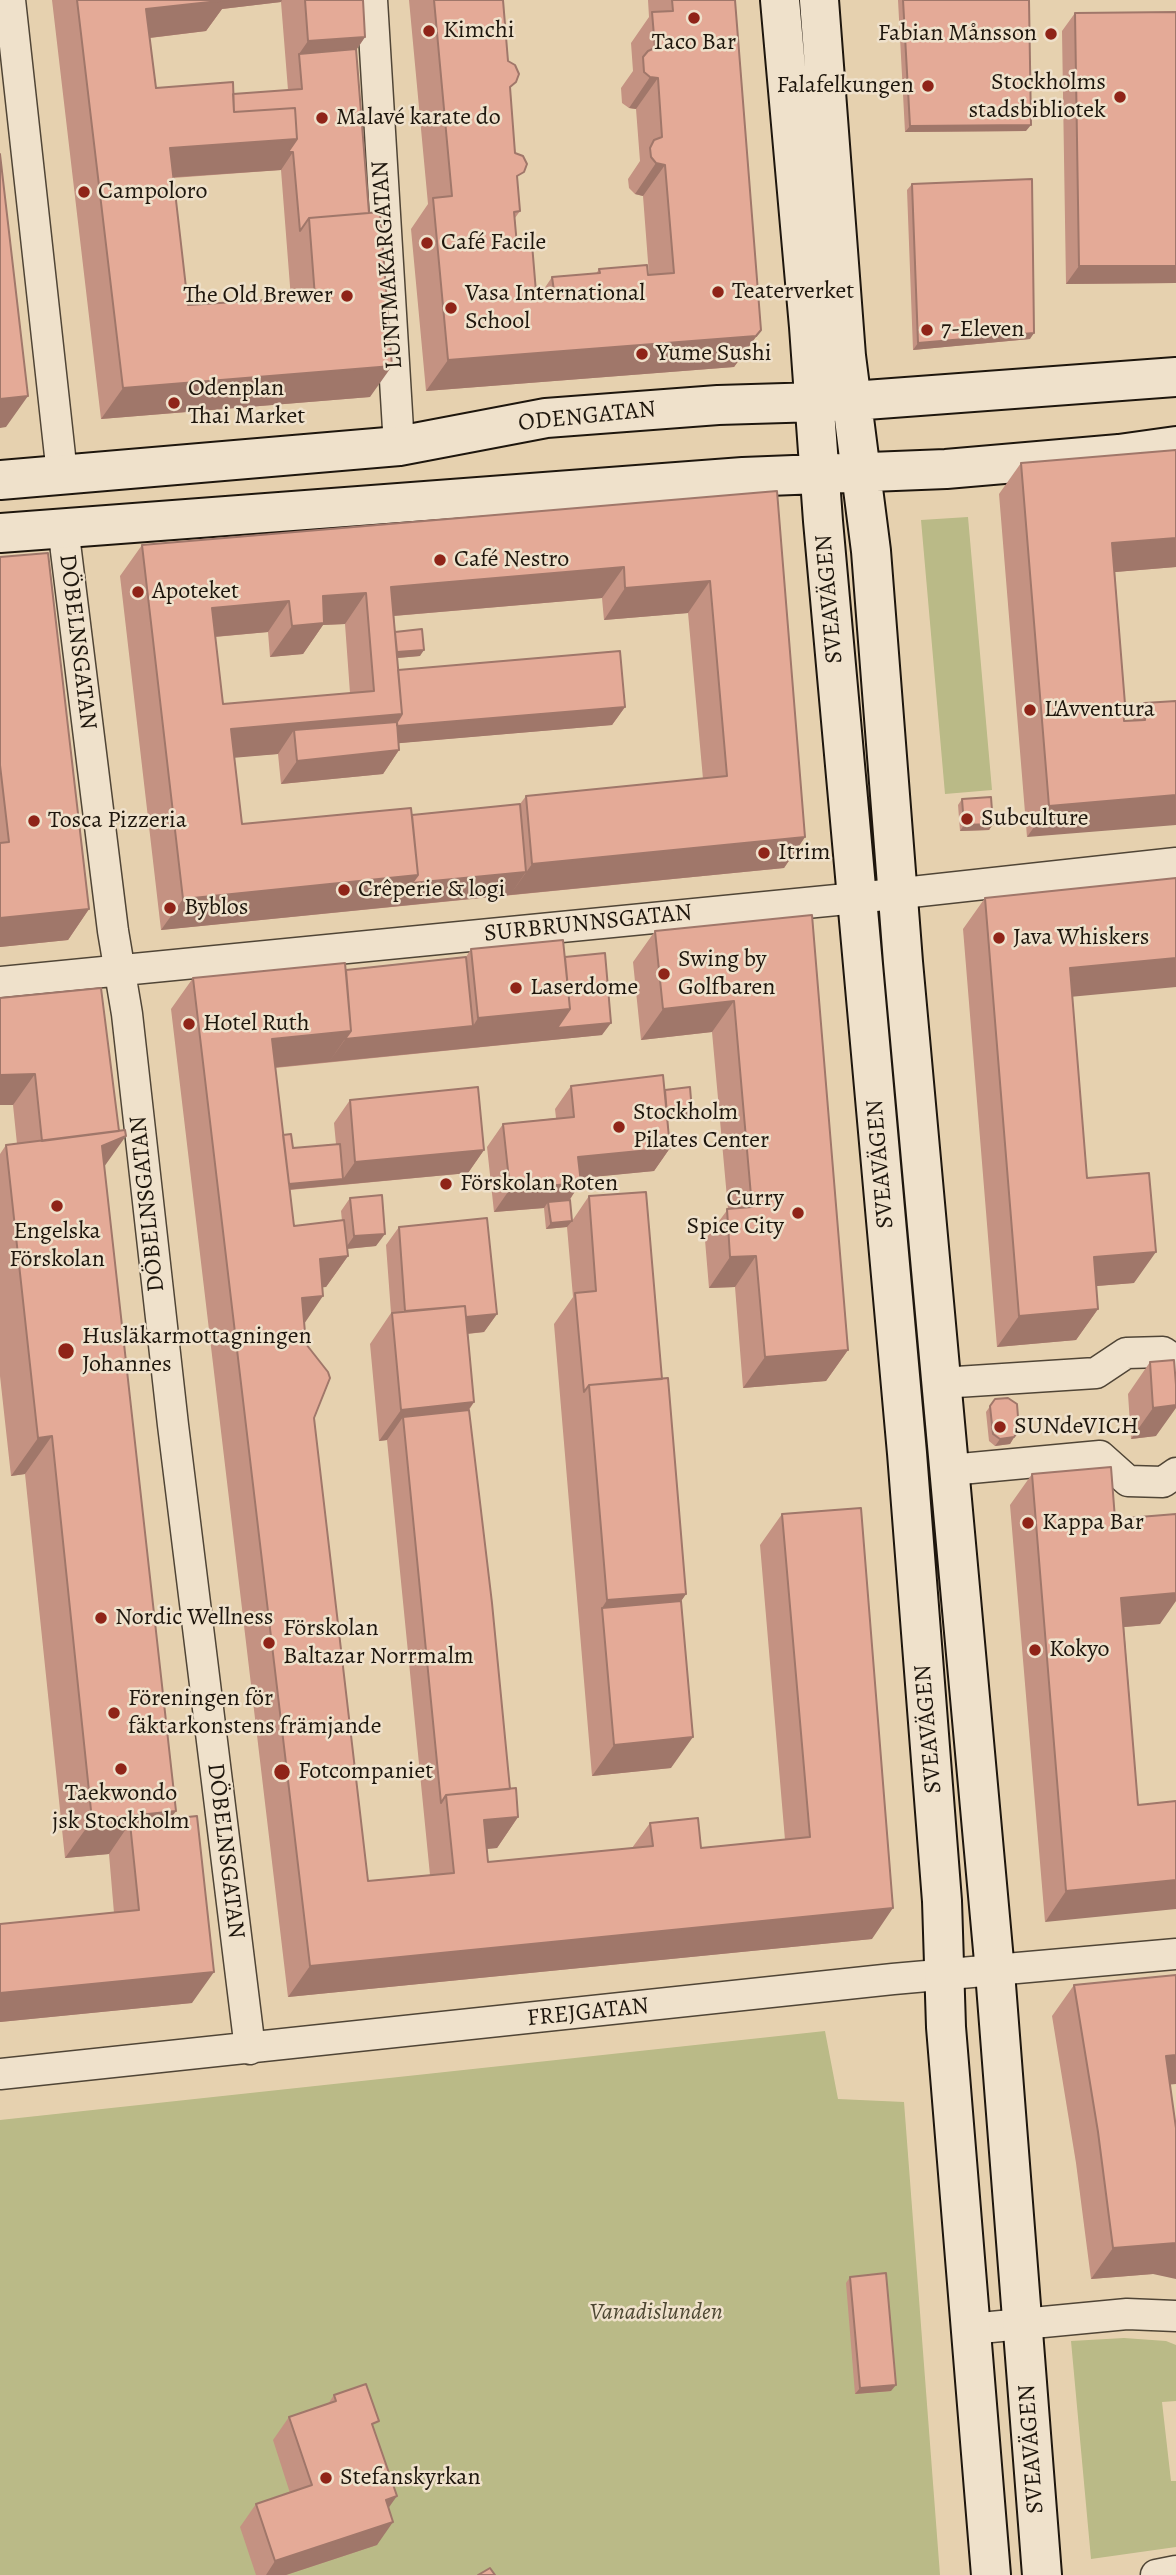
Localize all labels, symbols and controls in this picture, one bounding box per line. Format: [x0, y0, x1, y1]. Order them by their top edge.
marker: Taco Bar [686, 10, 702, 26]
place label: Kimchi [443, 17, 515, 45]
place label: Fabian Månsson [878, 20, 1037, 48]
marker: Kimchi [421, 23, 437, 39]
marker: Fabian Månsson [1043, 26, 1059, 42]
place label: Taco Bar [652, 29, 736, 57]
place label: Stockholms stadsbibliotek [968, 69, 1106, 125]
place label: Falafelkungen [776, 72, 914, 100]
marker: Falafelkungen [920, 78, 936, 94]
marker: Stockholms stadsbibliotek [1112, 89, 1128, 105]
place label: Malavé karate do [336, 104, 501, 132]
marker: Malavé karate do [314, 110, 330, 126]
street label: LUNTMAKARGATAN [366, 160, 410, 370]
place label: Campoloro [98, 178, 208, 206]
marker: Campoloro [76, 184, 92, 200]
place label: Café Facile [441, 229, 546, 257]
marker: Café Facile [419, 235, 435, 251]
place label: Teaterverket [732, 278, 854, 306]
place label: Vasa International School [465, 280, 645, 336]
place label: The Old Brewer [183, 282, 333, 310]
marker: Teaterverket [710, 284, 726, 300]
marker: The Old Brewer [339, 288, 355, 304]
marker: Vasa International School [443, 300, 459, 316]
place label: 7-Eleven [941, 316, 1024, 344]
marker: 7-Eleven [919, 322, 935, 338]
place label: Yume Sushi [656, 340, 772, 368]
marker: Yume Sushi [634, 346, 650, 362]
place label: Odenplan Thai Market [188, 375, 305, 431]
marker: Odenplan Thai Market [166, 395, 182, 411]
street label: ODENGATAN [517, 395, 657, 439]
street label: SVEAVÄGEN [810, 533, 850, 665]
place label: Café Nestro [454, 546, 569, 574]
street label: DÖBELNSGATAN [52, 552, 102, 732]
marker: Café Nestro [432, 552, 448, 568]
place label: Apoteket [152, 578, 239, 606]
marker: Apoteket [130, 584, 146, 600]
place label: L'Avventura [1044, 696, 1155, 724]
marker: L'Avventura [1022, 702, 1038, 718]
place label: Subculture [981, 805, 1089, 833]
place label: Tosca Pizzeria [48, 807, 187, 835]
marker: Subculture [959, 811, 975, 827]
marker: Tosca Pizzeria [26, 813, 42, 829]
place label: Itrim [778, 839, 831, 867]
marker: Itrim [756, 845, 772, 861]
place label: Crêperie & logi [358, 876, 505, 904]
marker: Crêperie & logi [336, 882, 352, 898]
place label: Byblos [184, 894, 248, 922]
street label: SURBRUNNSGATAN [483, 899, 693, 949]
marker: Byblos [162, 900, 178, 916]
place label: Java Whiskers [1013, 924, 1149, 952]
marker: Java Whiskers [991, 930, 1007, 946]
place label: Swing by Golfbaren [678, 946, 775, 1002]
marker: Swing by Golfbaren [656, 966, 672, 982]
place label: Laserdome [530, 974, 638, 1002]
marker: Laserdome [508, 980, 524, 996]
place label: Hotel Ruth [203, 1010, 310, 1038]
marker: Hotel Ruth [181, 1016, 197, 1032]
street label: SVEAVÄGEN [861, 1098, 901, 1230]
place label: Stockholm Pilates Center [633, 1099, 769, 1155]
street label: DÖBELNSGATAN [124, 1115, 172, 1293]
marker: Stockholm Pilates Center [611, 1119, 627, 1135]
place label: Förskolan Roten [460, 1170, 618, 1198]
marker: Förskolan Roten [438, 1176, 454, 1192]
place label: Curry Spice City [687, 1185, 784, 1241]
marker: Engelska Förskolan [49, 1198, 65, 1214]
marker: Curry Spice City [790, 1205, 806, 1221]
place label: Engelska Förskolan [9, 1218, 105, 1274]
place label: Husläkarmottagningen Johannes [82, 1323, 312, 1379]
marker: Husläkarmottagningen Johannes [56, 1341, 76, 1361]
place label: SUNdeVICH [1014, 1413, 1139, 1441]
marker: SUNdeVICH [992, 1419, 1008, 1435]
place label: Kappa Bar [1042, 1509, 1144, 1537]
marker: Kappa Bar [1020, 1515, 1036, 1531]
place label: Nordic Wellness [115, 1604, 273, 1632]
marker: Nordic Wellness [93, 1610, 109, 1626]
place label: Förskolan Baltazar Norrmalm [283, 1615, 474, 1671]
marker: Förskolan Baltazar Norrmalm [261, 1635, 277, 1651]
place label: Kokyo [1049, 1636, 1110, 1664]
marker: Kokyo [1027, 1642, 1043, 1658]
street label: SVEAVÄGEN [909, 1663, 949, 1795]
place label: Föreningen för fäktarkonstens främjande [128, 1685, 382, 1741]
marker: Föreningen för fäktarkonstens främjande [106, 1705, 122, 1721]
place label: Fotcompaniet [298, 1758, 433, 1786]
marker: Taekwondo jsk Stockholm [113, 1761, 129, 1777]
street label: DÖBELNSGATAN [200, 1761, 250, 1941]
marker: Fotcompaniet [272, 1762, 292, 1782]
place label: Taekwondo jsk Stockholm [52, 1780, 190, 1836]
street label: FREJGATAN [526, 1992, 650, 2034]
park label: Vanadislunden [589, 2299, 723, 2327]
street label: SVEAVÄGEN [1013, 2383, 1051, 2515]
place label: Stefanskyrkan [340, 2464, 481, 2492]
marker: Stefanskyrkan [318, 2470, 334, 2486]

